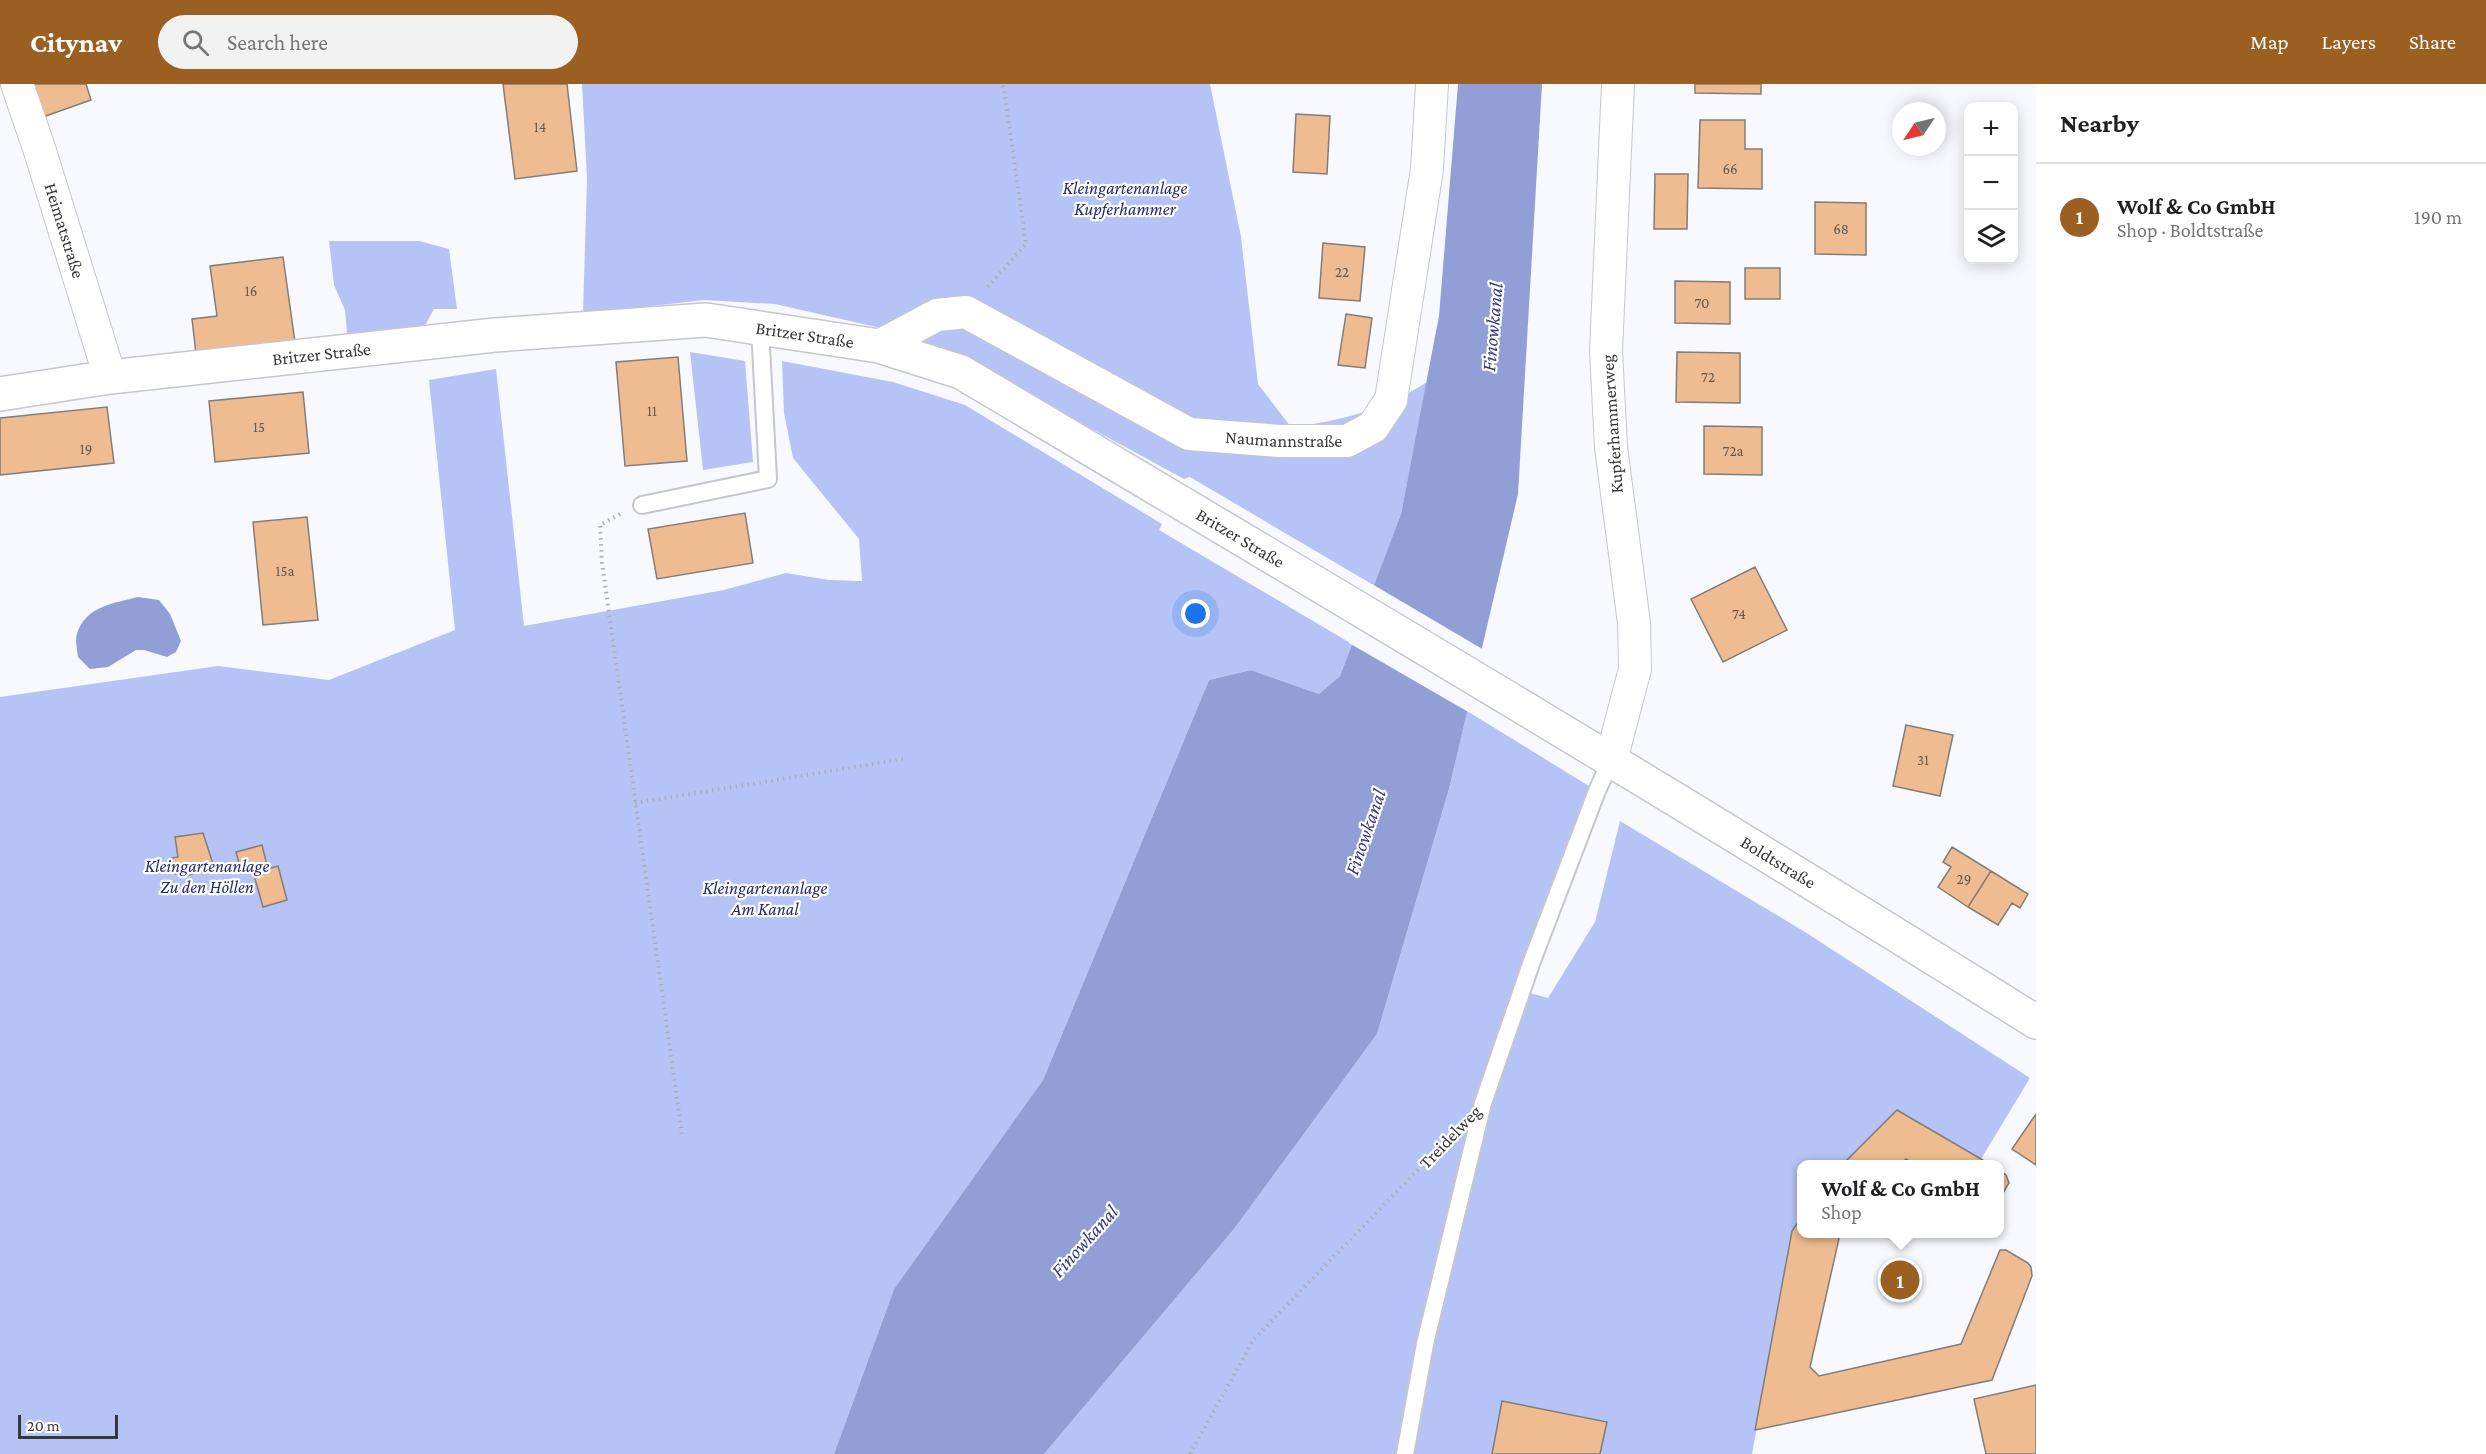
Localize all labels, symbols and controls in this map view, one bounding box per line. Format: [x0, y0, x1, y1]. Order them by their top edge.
search box [158, 15, 578, 69]
icon: search [179, 26, 212, 59]
text: Citynav [30, 27, 122, 58]
text: Search here [227, 30, 328, 55]
text: Map [2250, 30, 2289, 54]
text: Layers [2322, 30, 2376, 54]
text: Share [2409, 30, 2456, 54]
north arrow [1892, 102, 1946, 156]
map controls [1964, 102, 2018, 264]
button: + [1964, 102, 2018, 156]
text: Nearby [2060, 109, 2139, 138]
house number: 14 [534, 119, 546, 135]
button: − [1964, 156, 2018, 210]
house number: 66 [1722, 161, 1738, 177]
park label: Kleingartenanlage Kupferhammer [1063, 178, 1187, 219]
street label: Heimatstraße [40, 180, 89, 281]
text: Wolf & Co GmbH [2117, 194, 2276, 219]
text: 1 [2076, 206, 2083, 228]
text: 190 m [2414, 206, 2462, 228]
button: layers [1964, 210, 2018, 264]
text: Shop · Boldtstraße [2117, 219, 2263, 241]
house number: 68 [1833, 221, 1849, 237]
house number: 22 [1335, 264, 1349, 280]
water label: Finowkanal [1477, 281, 1507, 372]
house number: 16 [245, 283, 257, 299]
house number: 70 [1694, 295, 1710, 311]
street label: Britzer Straße [754, 318, 855, 352]
street label: Britzer Straße [271, 339, 372, 369]
street label: Kupferhammerweg [1597, 353, 1627, 494]
house number: 72 [1701, 369, 1715, 385]
house number: 11 [647, 403, 657, 419]
house number: 15 [253, 419, 265, 435]
street label: Naumannstraße [1224, 427, 1342, 451]
house number: 19 [80, 441, 92, 457]
house number: 72a [1722, 443, 1744, 459]
street label: Britzer Straße [1193, 504, 1288, 572]
house number: 15a [276, 563, 295, 579]
your location [1181, 599, 1210, 628]
house number: 74 [1732, 606, 1746, 622]
house number: 31 [1917, 752, 1929, 768]
water label: Finowkanal [1340, 785, 1390, 878]
street label: Boldtstraße [1737, 832, 1819, 893]
park label: Kleingartenanlage Zu den Höllen [145, 856, 269, 897]
house number: 29 [1957, 871, 1971, 887]
park label: Kleingartenanlage Am Kanal [703, 878, 827, 919]
street label: Treidelweg [1415, 1101, 1485, 1173]
popup [1797, 1160, 2004, 1238]
text: Wolf & Co GmbH [1821, 1176, 1980, 1201]
water label: Finowkanal [1046, 1200, 1123, 1281]
text: Shop [1821, 1201, 1862, 1223]
pin: 1 [1880, 1258, 1920, 1302]
scale bar [18, 1412, 118, 1440]
text: 20 m [27, 1417, 60, 1434]

